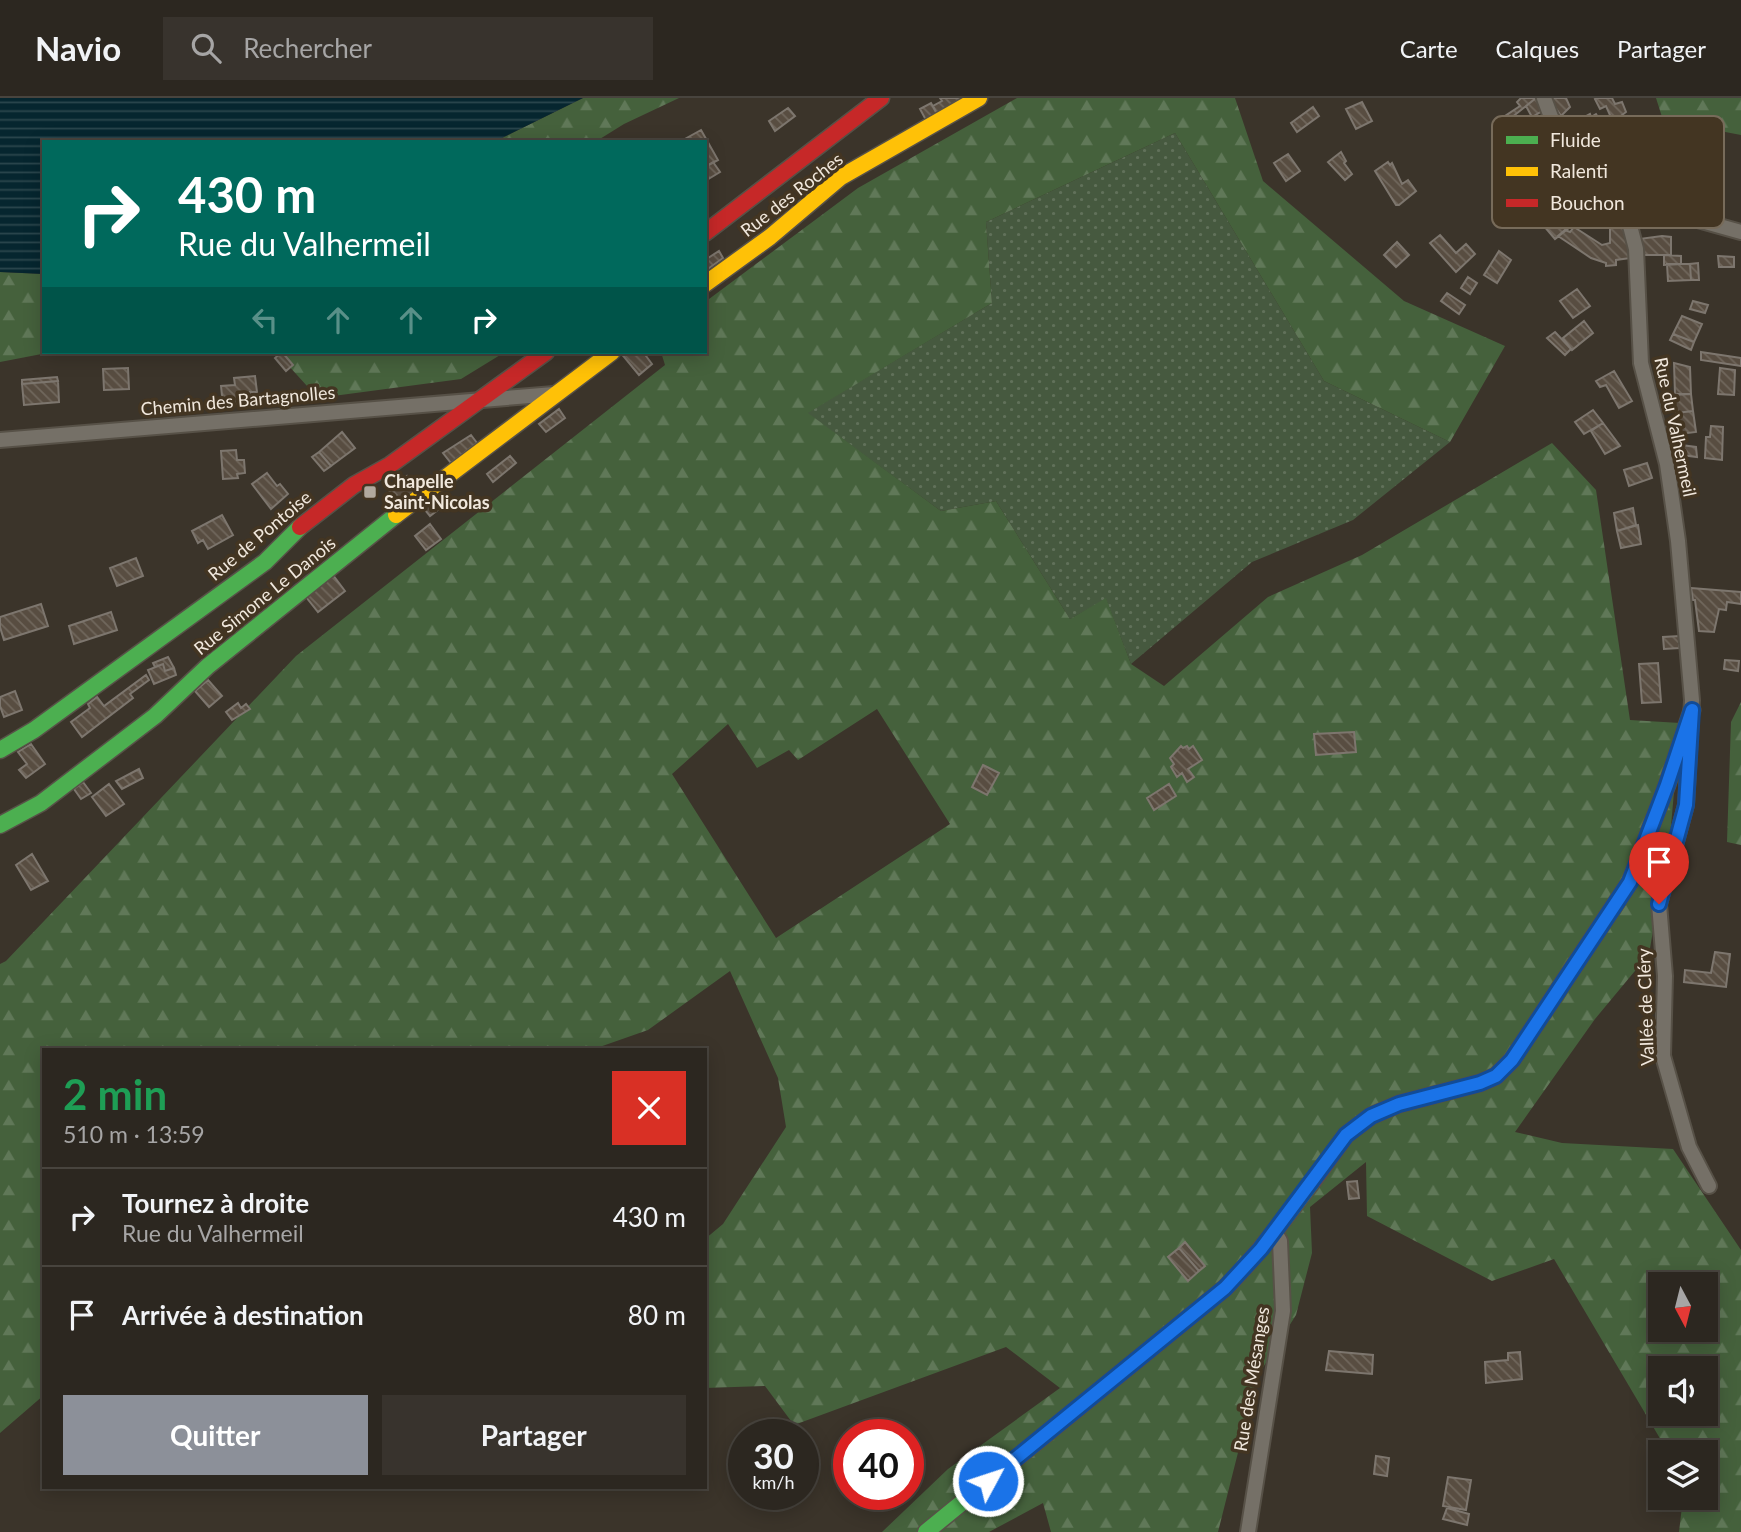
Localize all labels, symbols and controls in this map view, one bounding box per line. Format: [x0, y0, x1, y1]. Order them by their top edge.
search box [163, 17, 653, 80]
text: Navio [35, 28, 121, 68]
icon: search [187, 29, 225, 67]
text: Rechercher [243, 32, 372, 64]
text: Carte [1400, 34, 1458, 63]
text: Calques [1496, 34, 1579, 63]
text: Partager [1617, 34, 1706, 63]
legend [1492, 116, 1724, 228]
text: Fluide [1550, 128, 1601, 151]
street label: Rue des Roches [736, 147, 847, 241]
text: Ralenti [1550, 159, 1608, 182]
text: 430 m [178, 165, 316, 223]
icon: right [63, 168, 154, 259]
text: Bouchon [1550, 191, 1625, 214]
text: Rue du Valhermeil [178, 224, 431, 263]
icon: left [246, 301, 284, 339]
icon: ahead [319, 301, 357, 339]
icon: ahead [392, 301, 430, 339]
icon: right [465, 301, 503, 339]
street label: Rue du Valhermeil [1650, 355, 1702, 499]
street label: Chemin des Bartagnolles [140, 381, 336, 419]
place label: Chapelle Saint-Nicolas [384, 470, 490, 513]
marker: Chapelle Saint-Nicolas [362, 484, 378, 500]
street label: Rue de Pontoise [203, 486, 315, 585]
street label: Rue Simone Le Danois [189, 531, 340, 659]
pin [1629, 832, 1689, 904]
icon: arrive [1640, 843, 1678, 881]
street label: Vallée de Cléry [1632, 947, 1658, 1066]
text: 2 min [63, 1069, 167, 1119]
button: close [612, 1071, 686, 1145]
text: 510 m · 13:59 [63, 1120, 205, 1148]
text: Tournez à droite [122, 1187, 309, 1219]
icon: right [63, 1198, 101, 1236]
text: 430 m [613, 1201, 686, 1233]
text: Rue du Valhermeil [122, 1219, 304, 1247]
north arrow [1648, 1272, 1718, 1342]
map controls [1648, 1272, 1718, 1510]
icon: arrive [63, 1296, 101, 1334]
text: Arrivée à destination [122, 1299, 364, 1331]
text: 80 m [628, 1299, 686, 1331]
street label: Rue des Mésanges [1229, 1305, 1273, 1453]
button: sound [1648, 1356, 1718, 1426]
button: Quitter [63, 1395, 368, 1475]
button: Partager [382, 1395, 686, 1475]
speed limit sign: 40 [833, 1419, 924, 1510]
text: 30 [753, 1434, 794, 1476]
button: layers [1648, 1440, 1718, 1510]
position arrow [951, 1444, 1025, 1518]
text: km/h [752, 1471, 795, 1493]

